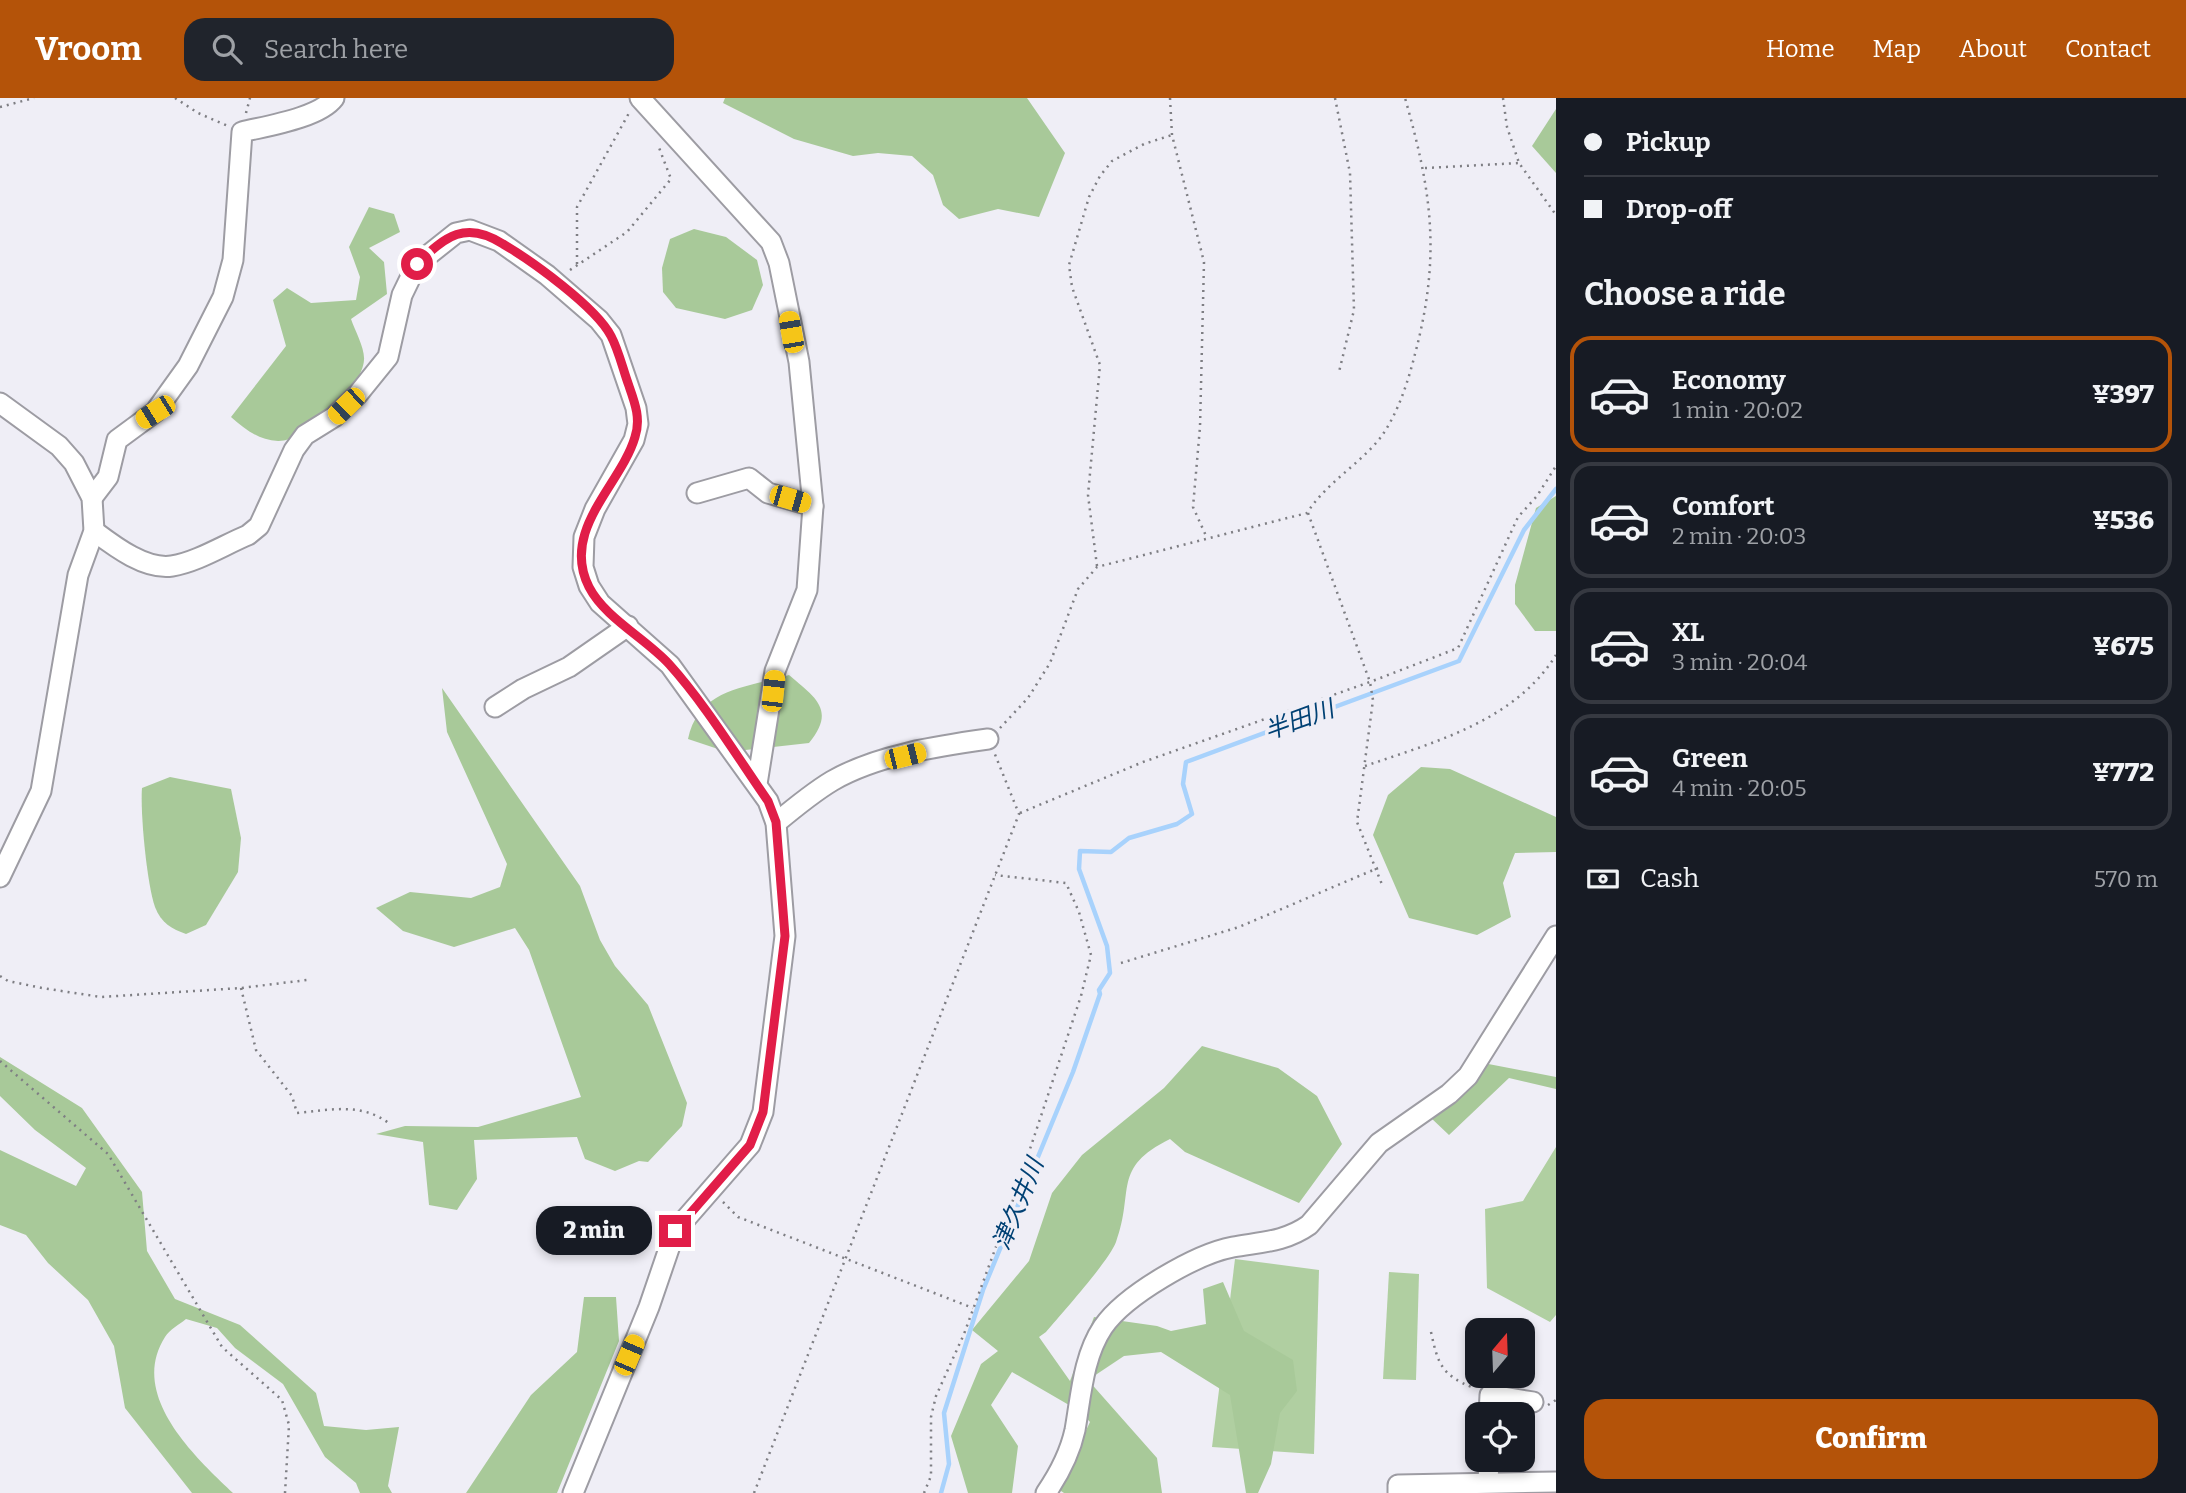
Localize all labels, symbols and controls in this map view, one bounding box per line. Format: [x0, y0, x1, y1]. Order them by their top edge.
search box [184, 18, 674, 81]
text: Vroom [35, 29, 142, 69]
icon: search [208, 30, 246, 68]
text: Search here [264, 34, 408, 65]
text: Home [1766, 35, 1835, 63]
text: Map [1873, 35, 1921, 63]
text: About [1959, 35, 2027, 63]
text: Contact [2065, 35, 2151, 63]
text: Pickup [1626, 127, 1711, 158]
text: Drop-off [1626, 194, 1732, 225]
route start [401, 248, 433, 280]
text: Choose a ride [1584, 275, 1785, 313]
car [778, 309, 805, 355]
icon: car [1588, 363, 1651, 426]
text: Economy [1672, 365, 1786, 396]
text: ¥397 [2092, 379, 2154, 410]
car [324, 384, 369, 428]
car [132, 392, 179, 432]
text: 1 min · 20:02 [1672, 396, 1803, 424]
car [767, 483, 814, 515]
icon: car [1588, 489, 1651, 552]
text: Comfort [1672, 491, 1775, 522]
text: ¥536 [2092, 505, 2154, 536]
text: 2 min · 20:03 [1672, 522, 1806, 550]
icon: car [1588, 615, 1651, 678]
text: XL [1672, 617, 1704, 648]
text: ¥675 [2093, 631, 2154, 662]
text: 3 min · 20:04 [1672, 648, 1807, 676]
car [761, 669, 786, 713]
water label: 半田川 [1260, 694, 1340, 745]
car [883, 741, 928, 771]
icon: car [1588, 741, 1651, 804]
text: Green [1672, 743, 1748, 774]
text: ¥772 [2092, 757, 2154, 788]
text: 4 min · 20:05 [1672, 774, 1807, 802]
icon: cash [1584, 860, 1622, 898]
text: Cash [1640, 863, 1699, 894]
text: 570 m [2094, 865, 2158, 893]
water label: 津久井川 [987, 1151, 1050, 1254]
callout: 2 min [535, 1206, 650, 1256]
route end [659, 1215, 691, 1247]
text: 2 min [563, 1216, 625, 1244]
north arrow [1465, 1318, 1535, 1388]
map controls [1465, 1318, 1535, 1472]
car [612, 1332, 647, 1378]
button: Confirm [1584, 1399, 2158, 1479]
button: locate [1465, 1402, 1535, 1472]

